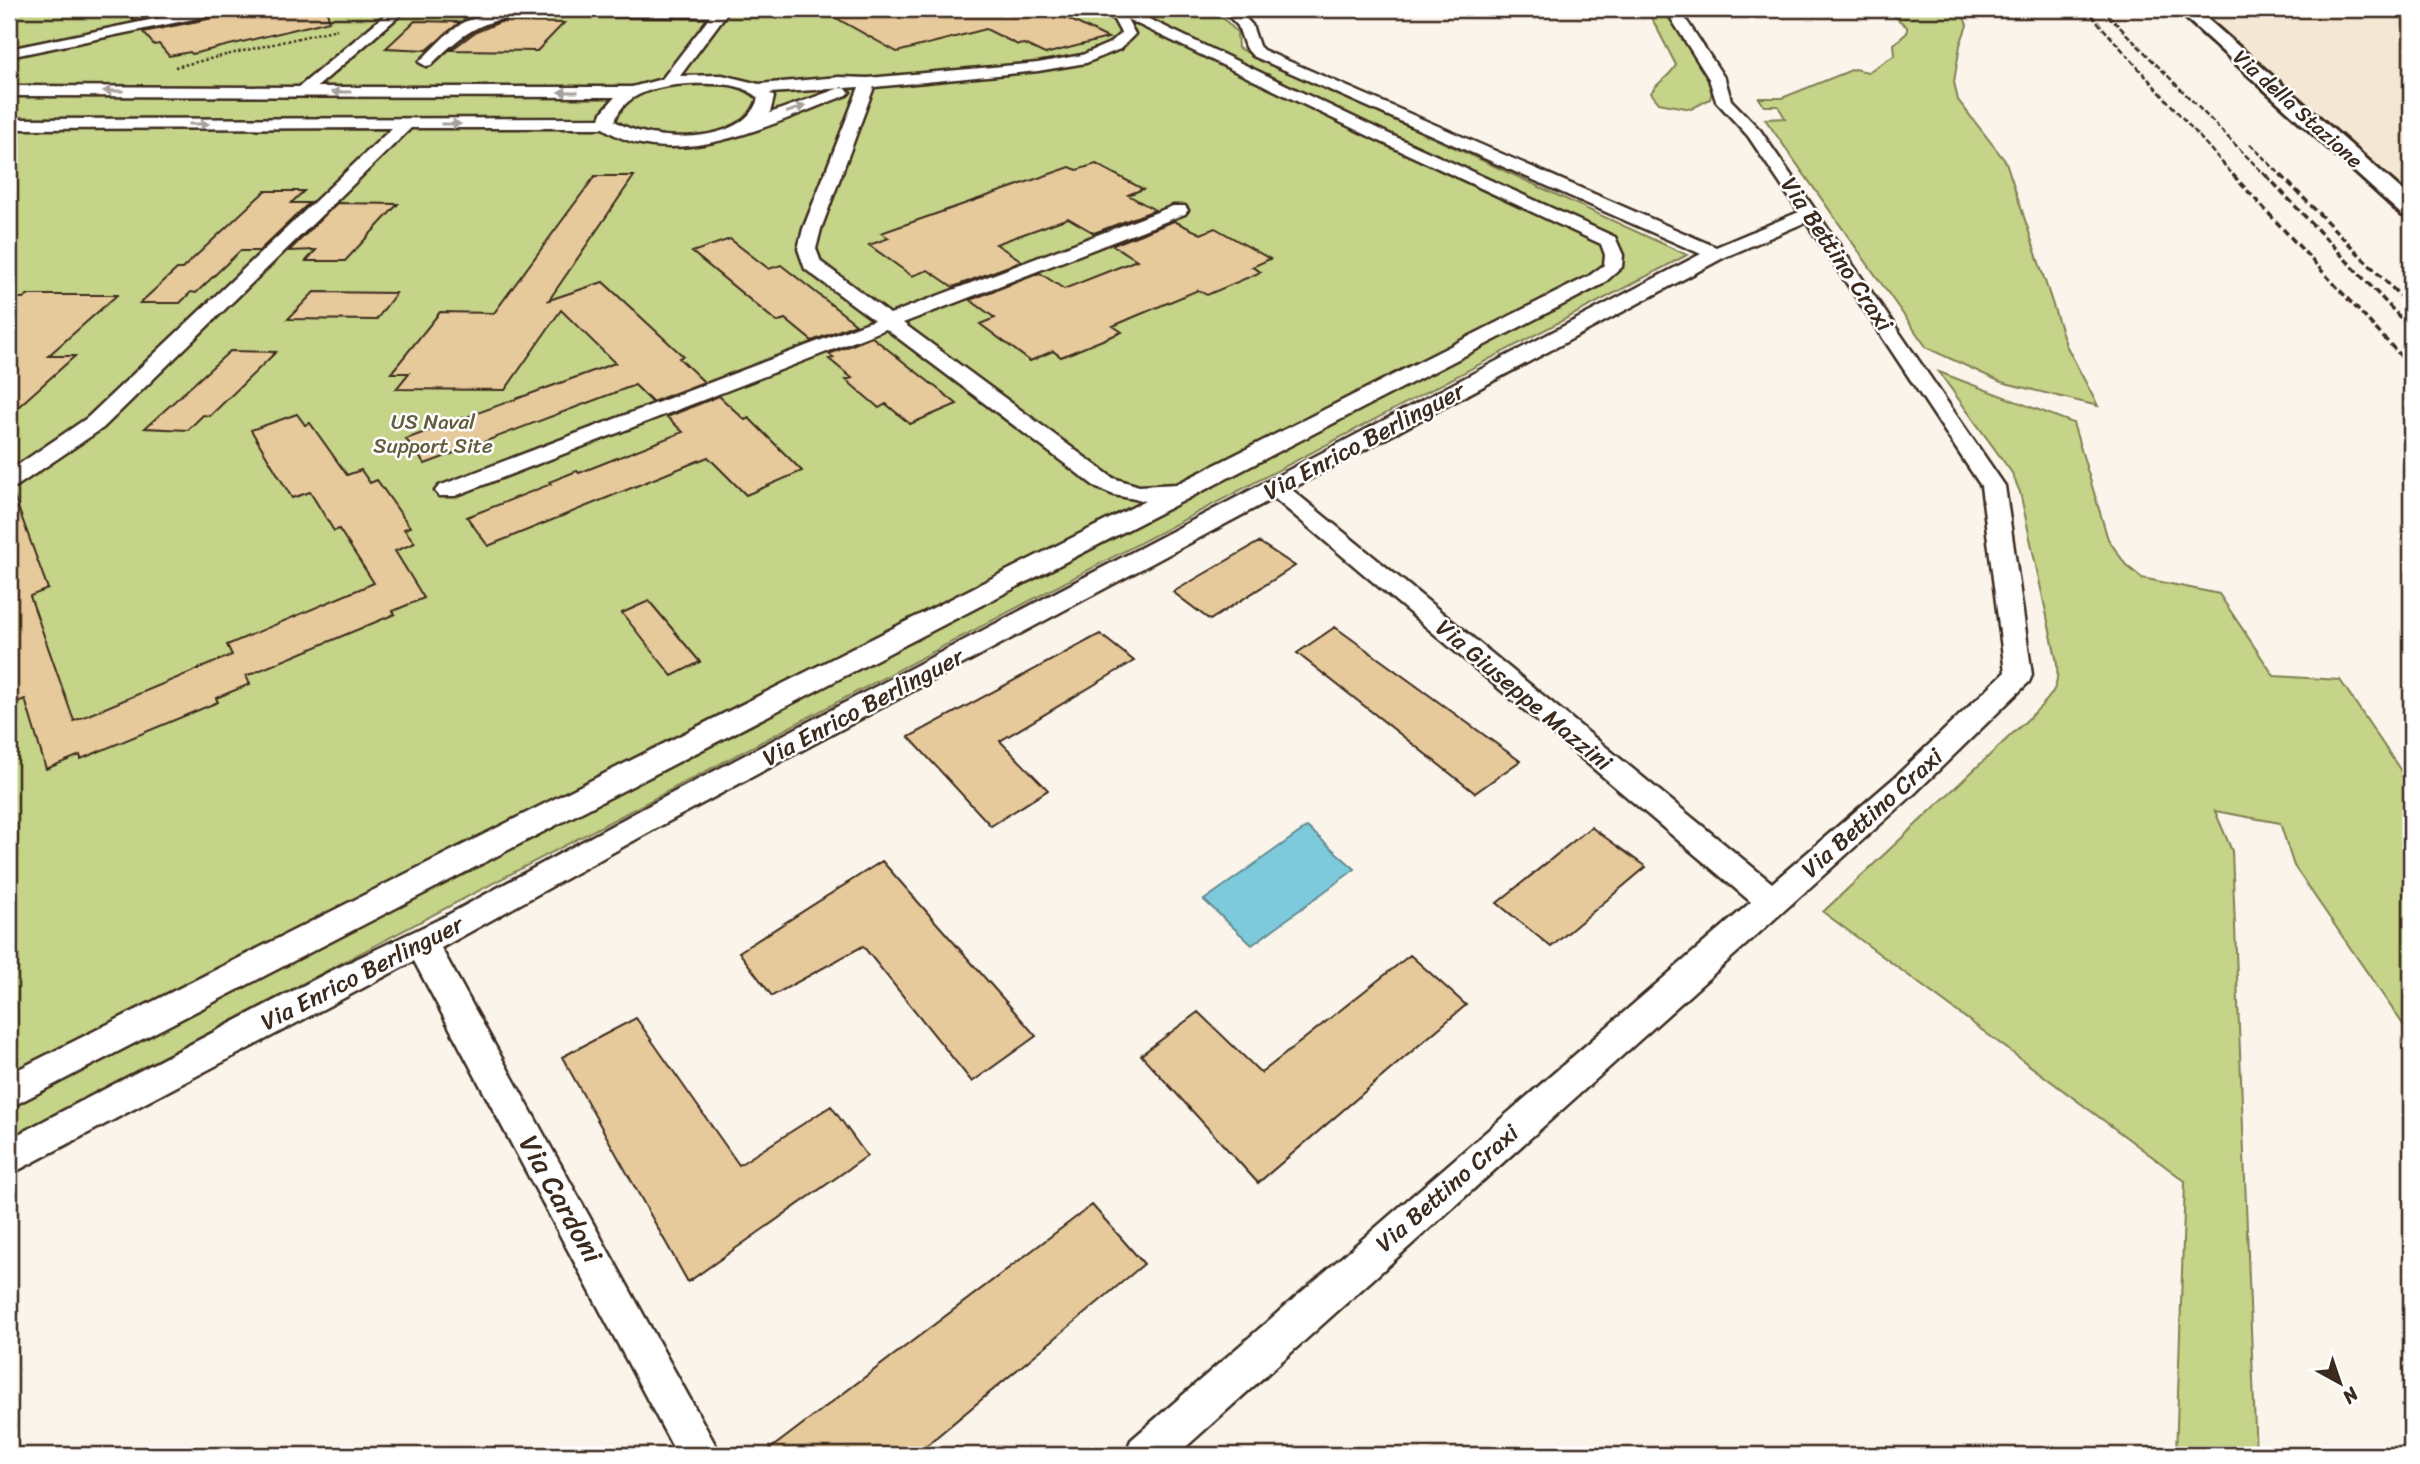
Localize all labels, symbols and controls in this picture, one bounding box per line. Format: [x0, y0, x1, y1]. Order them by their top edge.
street label: Via della Stazione [2224, 40, 2372, 178]
one-way arrow [102, 85, 124, 97]
one-way arrow [329, 86, 351, 98]
one-way arrow [557, 86, 579, 98]
one-way arrow [785, 103, 806, 114]
one-way arrow [189, 118, 211, 130]
one-way arrow [441, 118, 463, 130]
street label: Via Bettino Craxi [1769, 168, 1905, 341]
street label: Via Enrico Berlinguer [1256, 369, 1474, 512]
park label: US Naval Support Site [373, 403, 493, 465]
street label: Via Giuseppe Mazzini [1426, 608, 1622, 782]
street label: Via Enrico Berlinguer [755, 635, 973, 778]
street label: Via Bettino Craxi [1791, 736, 1954, 889]
street label: Via Enrico Berlinguer [253, 903, 473, 1042]
street label: Via Bettino Craxi [1365, 1112, 1530, 1263]
street label: Via Cardoni [505, 1126, 617, 1273]
north arrow [2304, 1348, 2374, 1418]
text: N [2334, 1378, 2367, 1413]

